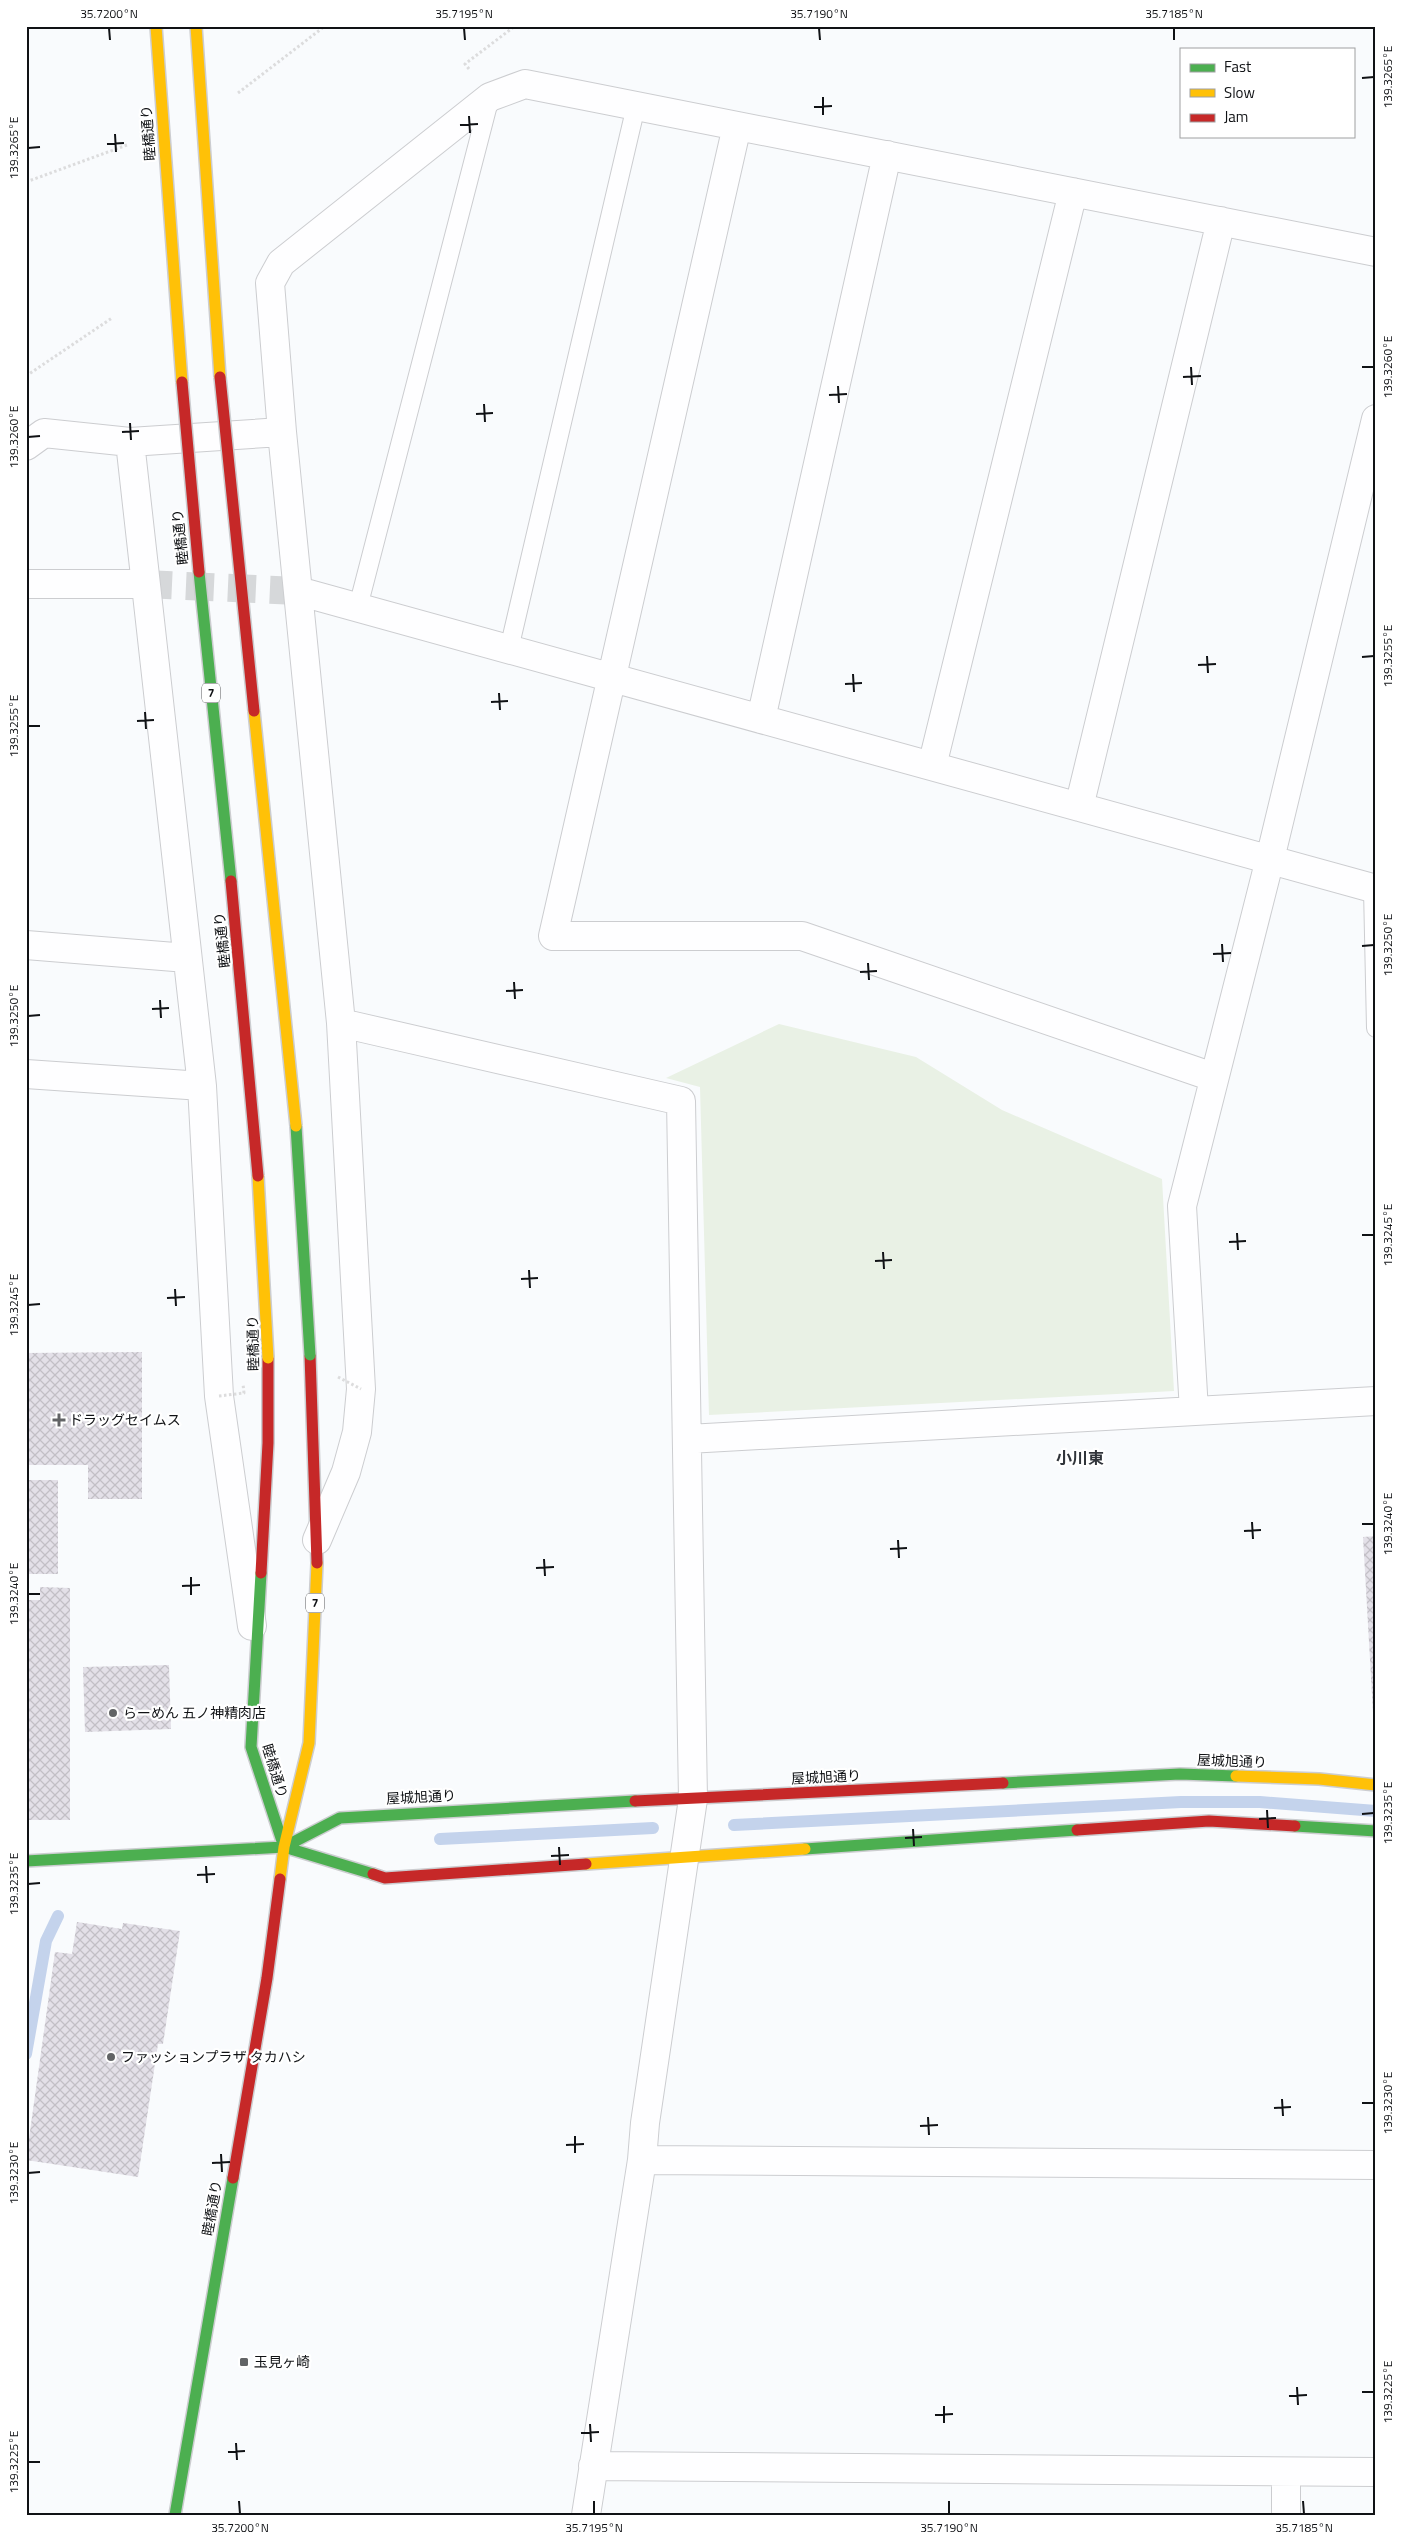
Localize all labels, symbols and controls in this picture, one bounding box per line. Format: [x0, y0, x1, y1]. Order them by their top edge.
text: 35.7200°N [80, 4, 138, 23]
text: 35.7195°N [435, 4, 493, 23]
text: 35.7190°N [790, 4, 848, 23]
text: 35.7185°N [1145, 4, 1203, 23]
text: 139.3265°E [1378, 45, 1397, 109]
legend [1180, 48, 1354, 138]
text: Fast [1224, 55, 1252, 78]
text: Slow [1224, 81, 1255, 104]
street label: 睦橋通り [135, 104, 160, 162]
text: Jam [1224, 105, 1248, 128]
text: 139.3265°E [4, 116, 23, 180]
text: 139.3260°E [1378, 335, 1397, 399]
text: 139.3260°E [4, 405, 23, 469]
street label: 睦橋通り [166, 508, 193, 566]
text: 139.3255°E [1378, 624, 1397, 688]
road number: 7 [202, 684, 220, 702]
text: 139.3255°E [4, 694, 23, 758]
street label: 睦橋通り [208, 911, 235, 969]
text: 139.3250°E [1378, 913, 1397, 977]
text: 139.3250°E [4, 984, 23, 1048]
text: 139.3245°E [1378, 1203, 1397, 1267]
text: 139.3245°E [4, 1273, 23, 1337]
street label: 睦橋通り [242, 1315, 263, 1371]
place label: ドラッグセイムス [69, 1409, 181, 1430]
marker: ドラッグセイムス [53, 1414, 65, 1426]
district label: 小川東 [1056, 1446, 1104, 1470]
text: 139.3240°E [1378, 1492, 1397, 1556]
text: 139.3240°E [4, 1562, 23, 1626]
road number: 7 [306, 1594, 324, 1612]
place label: らーめん 五ノ神精肉店 [123, 1702, 266, 1723]
marker: らーめん 五ノ神精肉店 [107, 1707, 119, 1719]
street label: 睦橋通り [257, 1741, 294, 1801]
street label: 屋城旭通り [1197, 1749, 1267, 1772]
street label: 屋城旭通り [790, 1764, 861, 1789]
text: 139.3235°E [1378, 1781, 1397, 1845]
street label: 屋城旭通り [385, 1784, 456, 1809]
text: 139.3235°E [4, 1852, 23, 1916]
place label: ファッションプラザ タカハシ [121, 2046, 306, 2067]
marker: ファッションプラザ タカハシ [105, 2051, 117, 2063]
text: 139.3230°E [1378, 2071, 1397, 2135]
text: 139.3230°E [4, 2141, 23, 2205]
street label: 睦橋通り [196, 2179, 227, 2237]
place label: 玉見ヶ崎 [254, 2351, 310, 2372]
marker: 玉見ヶ崎 [238, 2356, 250, 2368]
text: 139.3225°E [1378, 2360, 1397, 2424]
text: 139.3225°E [4, 2430, 23, 2494]
text: 35.7200°N [211, 2518, 269, 2537]
text: 35.7195°N [565, 2518, 623, 2537]
text: 35.7190°N [920, 2518, 978, 2537]
text: 35.7185°N [1275, 2518, 1333, 2537]

